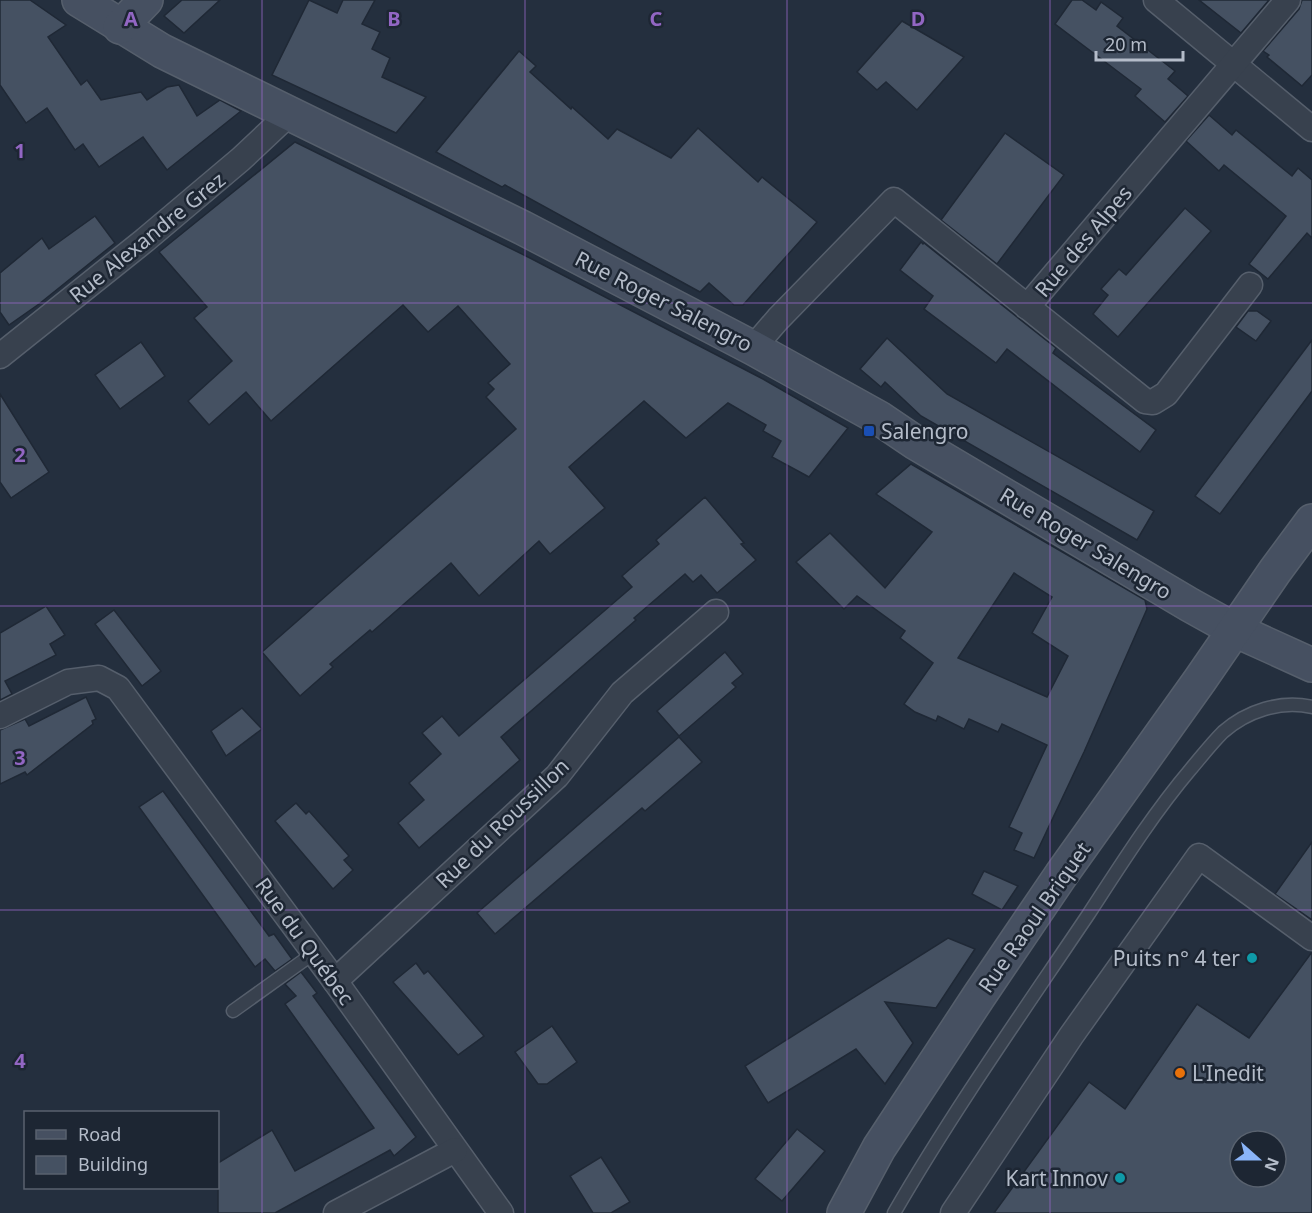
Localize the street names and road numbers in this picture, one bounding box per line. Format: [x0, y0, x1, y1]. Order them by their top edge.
street label: Rue Alexandre Grez [63, 165, 231, 309]
street label: Rue des Alpes [1028, 179, 1138, 303]
street label: Rue Roger Salengro [571, 244, 757, 358]
street label: Rue Roger Salengro [995, 481, 1177, 605]
street label: Rue du Roussillon [429, 752, 575, 894]
street label: Rue Raoul Briquet [972, 836, 1097, 998]
street label: Rue du Québec [249, 872, 361, 1010]

